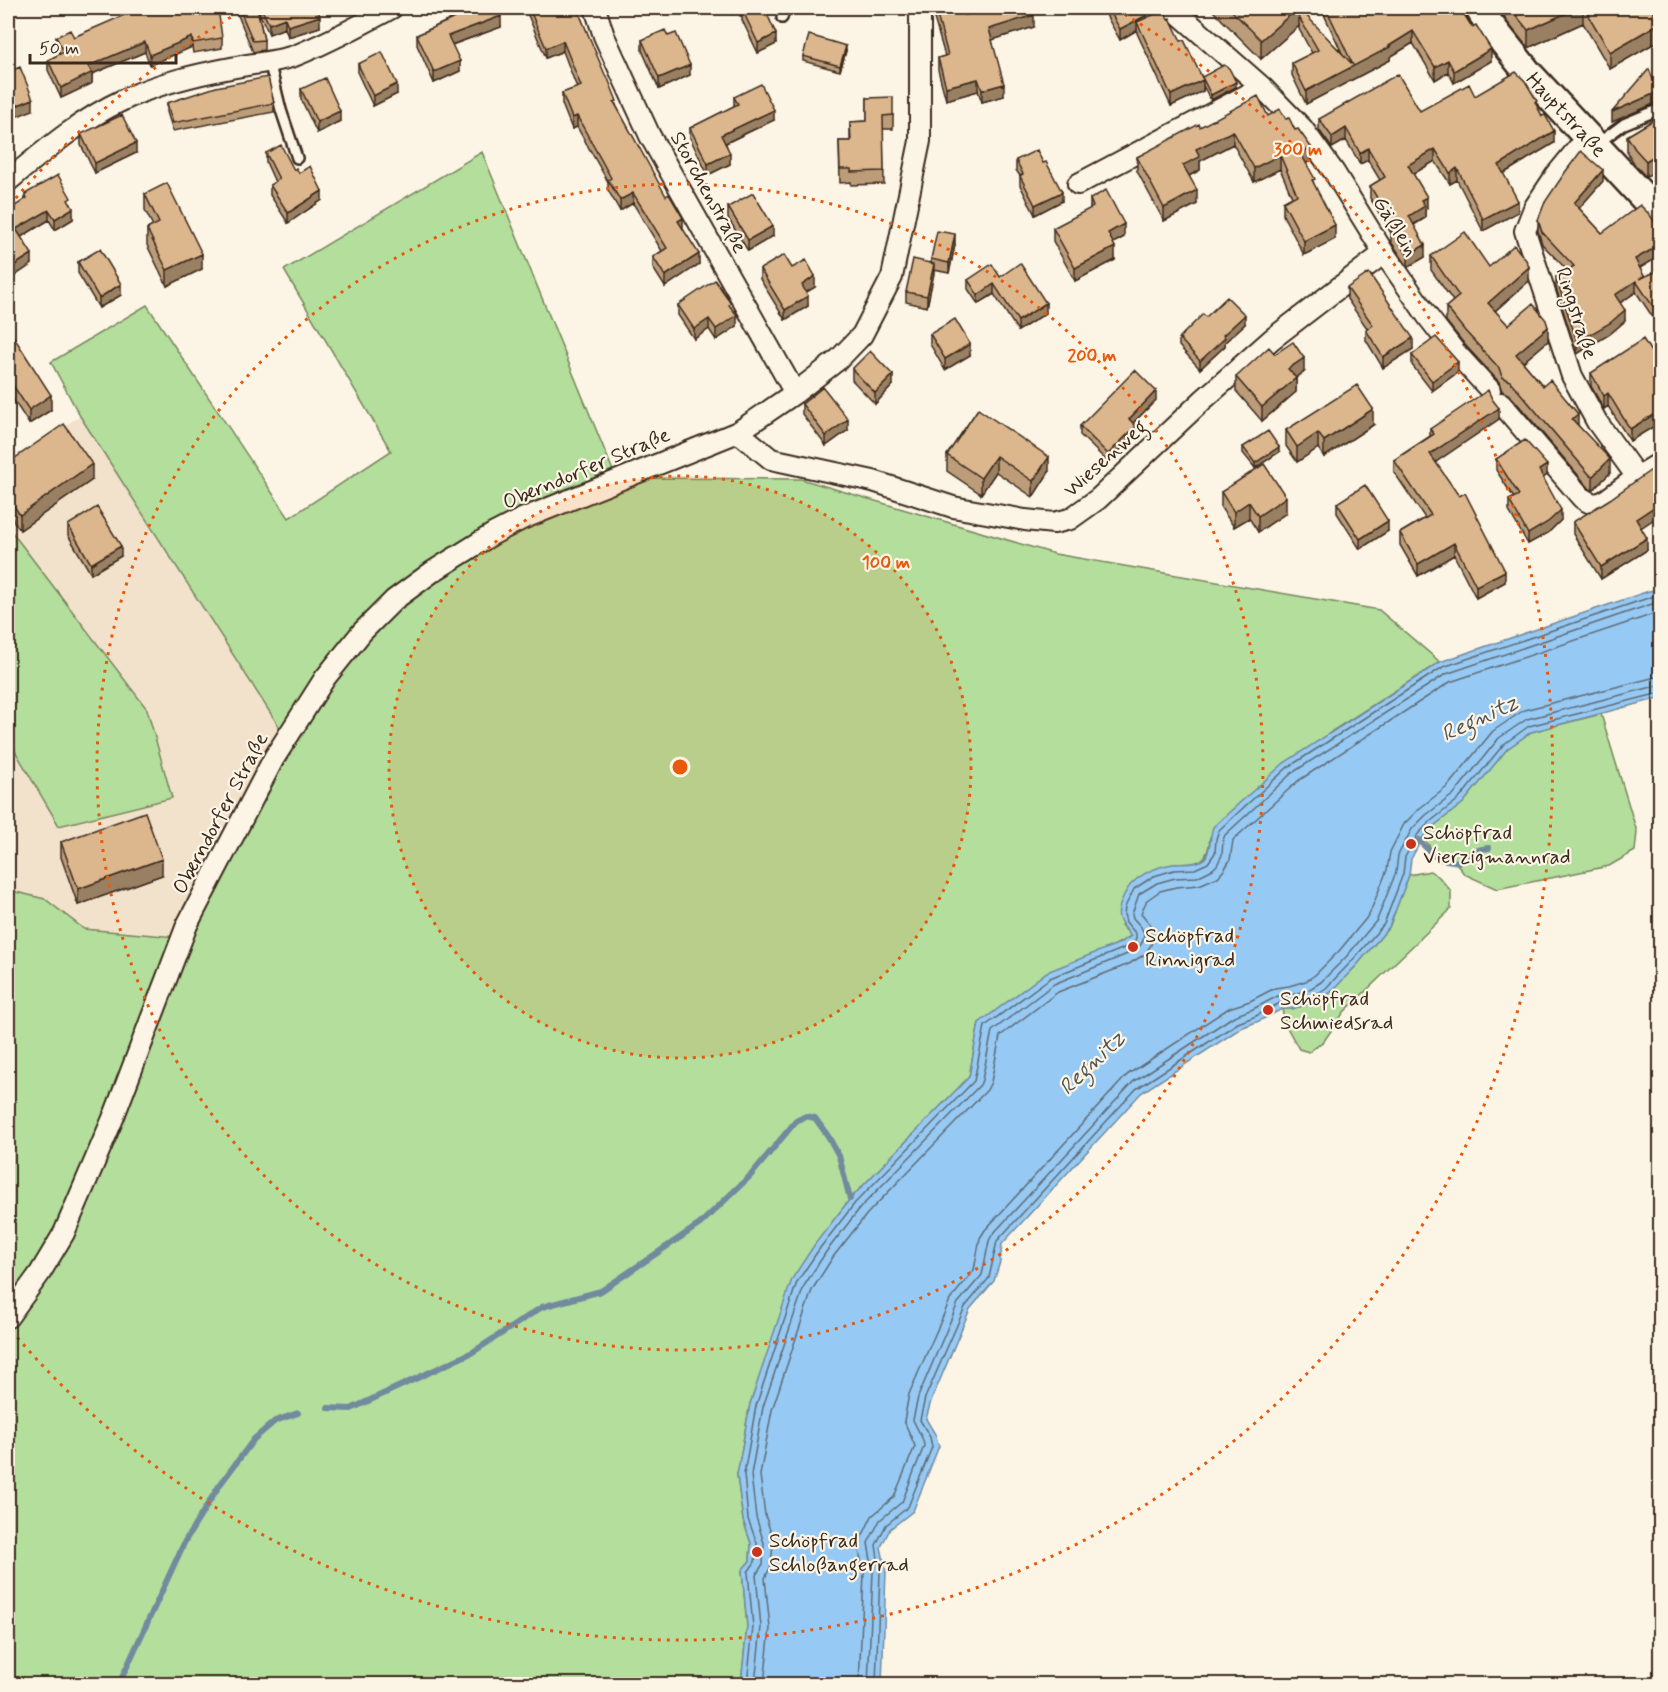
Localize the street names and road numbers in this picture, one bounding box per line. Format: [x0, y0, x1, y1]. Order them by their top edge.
street label: Hauptstraße [1519, 66, 1612, 164]
street label: Storchenstraße [663, 127, 753, 258]
street label: Gäßlein [1366, 191, 1425, 262]
street label: Ringstraße [1547, 264, 1604, 363]
street label: Wiesenweg [1058, 414, 1155, 505]
street label: Oberndorfer Straße [498, 421, 674, 517]
street label: Oberndorfer Straße [166, 728, 275, 899]

